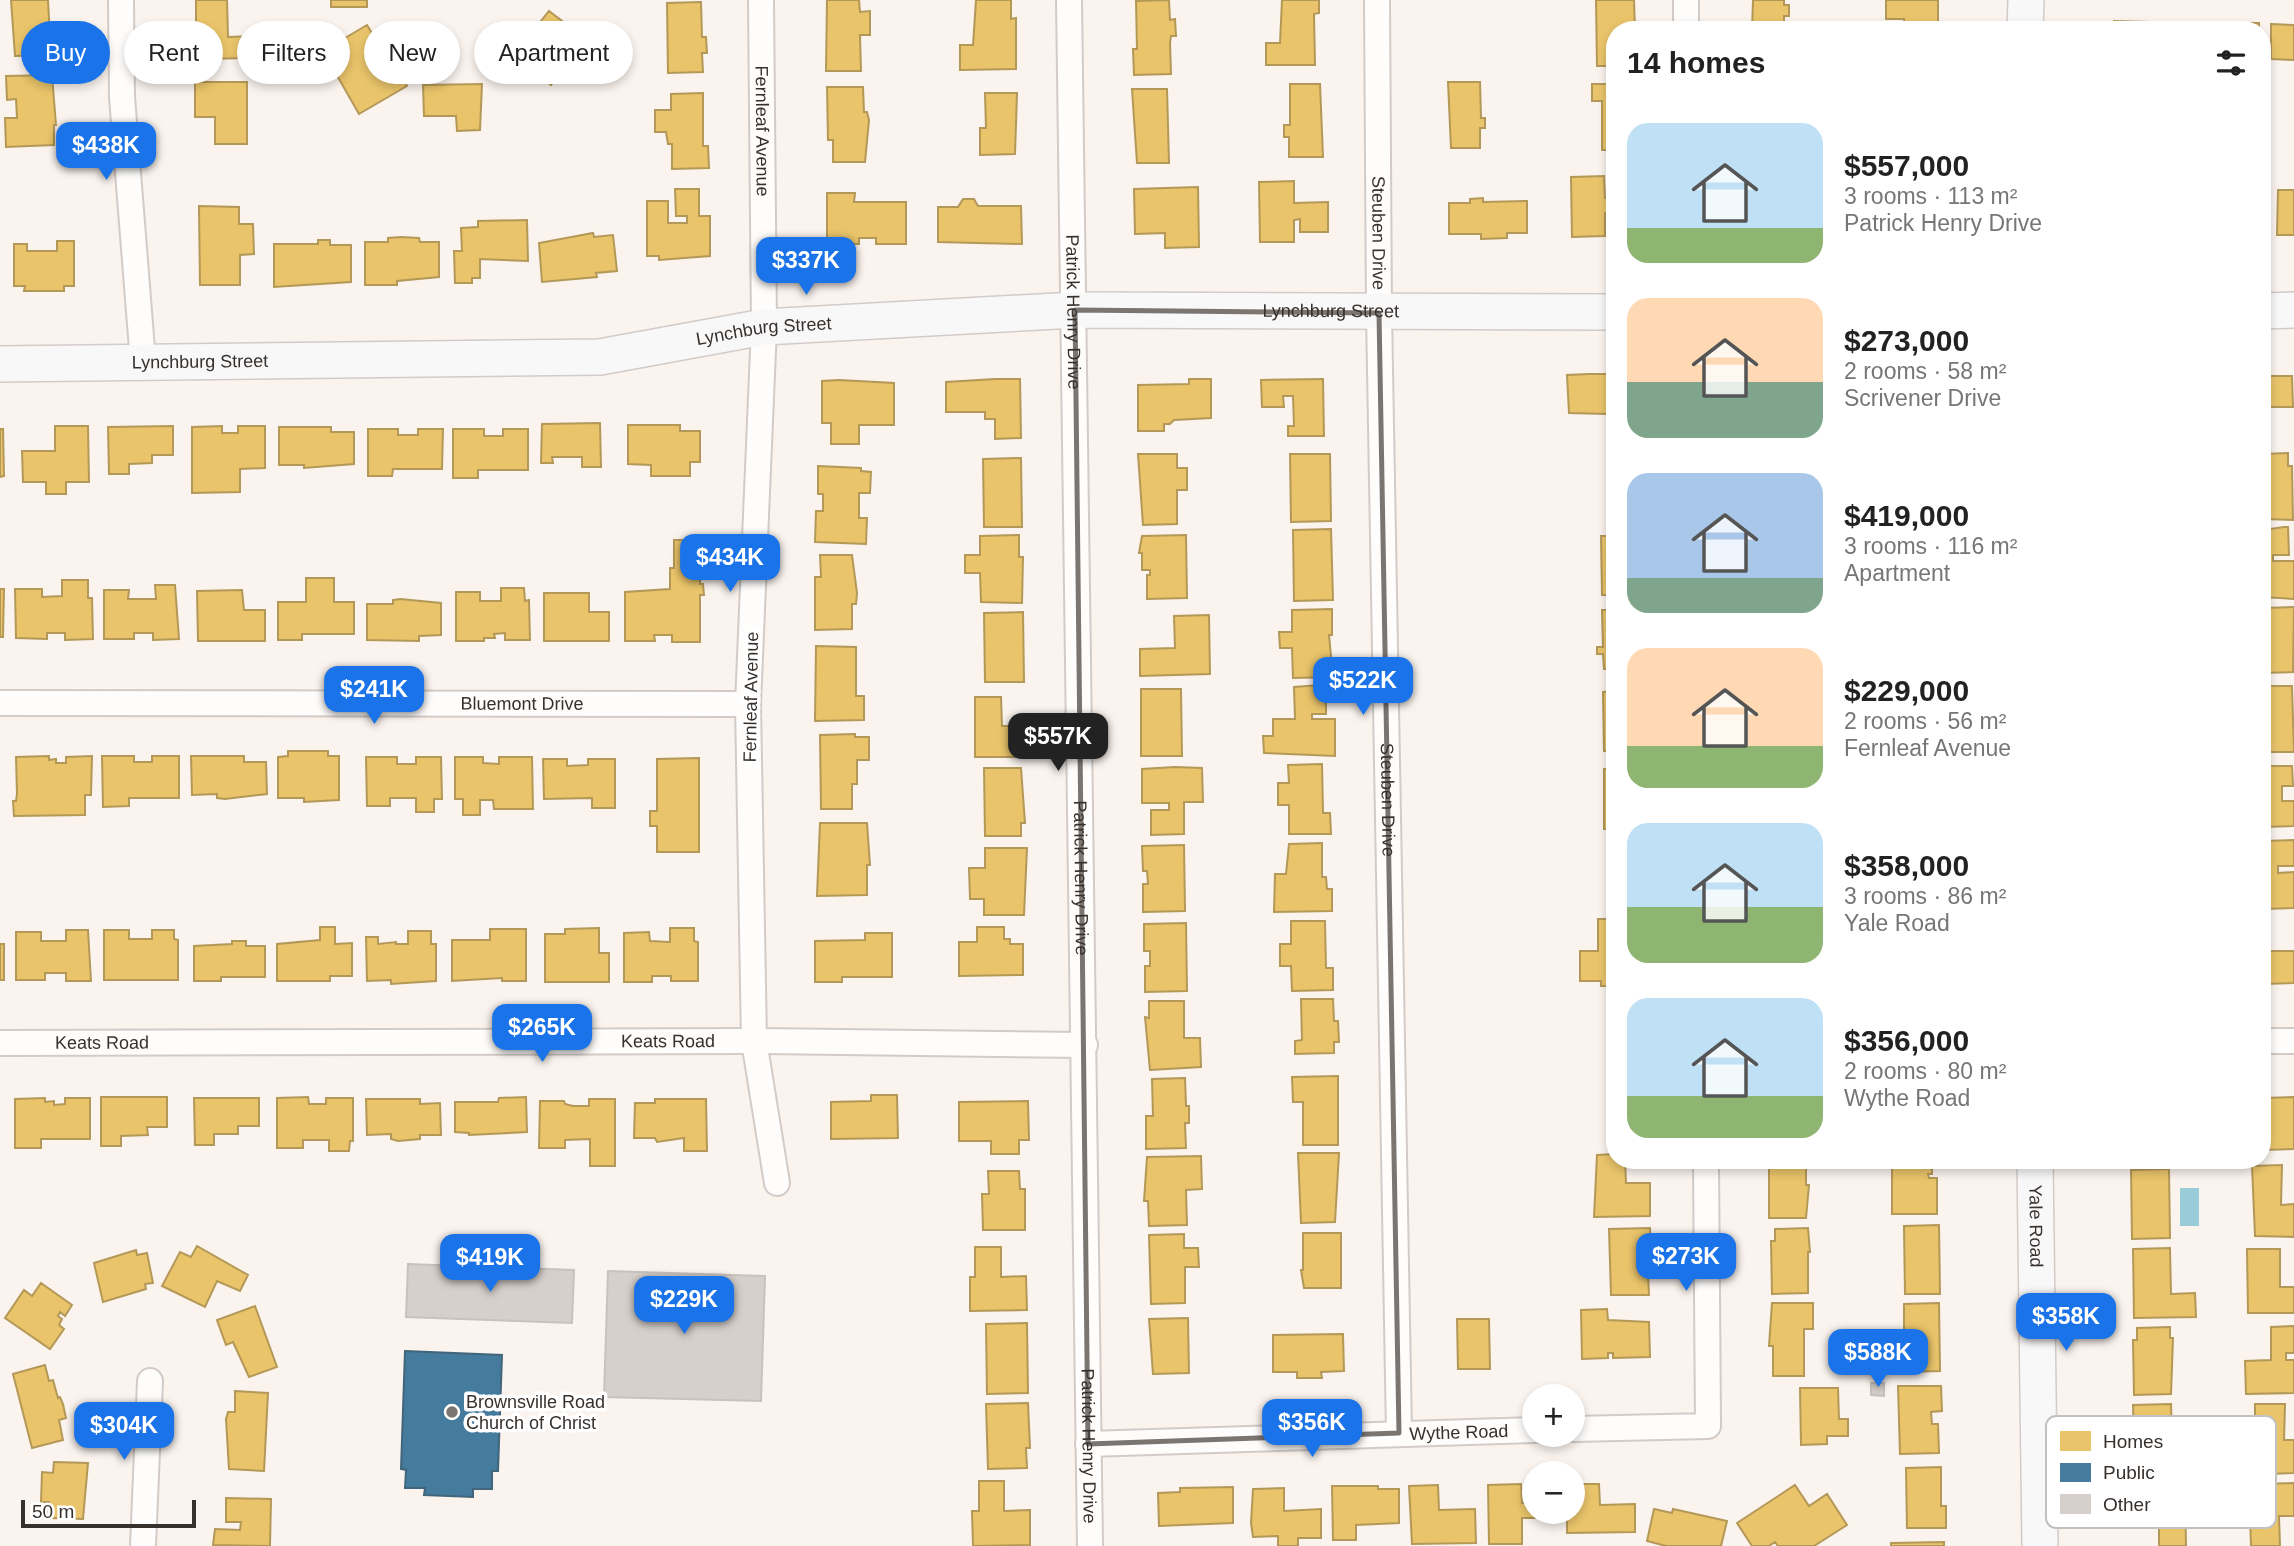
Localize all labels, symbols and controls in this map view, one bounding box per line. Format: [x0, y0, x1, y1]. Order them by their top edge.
chip: Buy [21, 21, 110, 84]
chip: Rent [124, 21, 223, 84]
chip: Filters [237, 21, 350, 84]
chip: New [364, 21, 460, 84]
chip: Apartment [474, 21, 633, 84]
icon: filters [2212, 44, 2250, 82]
text: 14 homes [1627, 46, 1765, 79]
street label: Fernleaf Avenue [752, 65, 773, 197]
pin: $438K [57, 122, 155, 182]
text: $438K [72, 132, 140, 158]
text: $557,000 [1844, 149, 1969, 182]
icon: home [1683, 151, 1767, 235]
street label: Steuben Drive [1368, 176, 1389, 290]
text: 3 rooms · 113 m² [1844, 183, 2017, 209]
text: Patrick Henry Drive [1844, 210, 2042, 236]
street label: Patrick Henry Drive [1062, 234, 1084, 390]
pin: $337K [757, 238, 855, 297]
text: $337K [772, 247, 840, 273]
street label: Lynchburg Street [1262, 301, 1399, 321]
street label: Lynchburg Street [694, 313, 832, 349]
text: $273,000 [1844, 324, 1969, 357]
icon: home [1683, 326, 1767, 410]
street label: Lynchburg Street [132, 351, 268, 372]
text: 2 rooms · 58 m² [1844, 358, 2006, 384]
text: Scrivener Drive [1844, 385, 2001, 411]
text: $419,000 [1844, 499, 1969, 532]
icon: home [1683, 501, 1767, 585]
text: 3 rooms · 116 m² [1844, 533, 2017, 559]
pin: $434K [681, 534, 779, 594]
text: $434K [696, 544, 764, 570]
text: Apartment [1844, 560, 1950, 586]
street label: Fernleaf Avenue [740, 631, 762, 763]
pin: $522K [1314, 658, 1412, 717]
pin: $241K [325, 666, 423, 726]
text: $522K [1329, 667, 1397, 693]
text: $229,000 [1844, 674, 1969, 707]
text: $241K [340, 676, 408, 702]
icon: home [1683, 676, 1767, 760]
street label: Bluemont Drive [460, 694, 584, 714]
text: 2 rooms · 56 m² [1844, 708, 2006, 734]
pin: $557K [1009, 714, 1107, 773]
text: $557K [1024, 723, 1092, 749]
text: Fernleaf Avenue [1844, 735, 2011, 761]
street label: Steuben Drive [1377, 743, 1399, 857]
street label: Patrick Henry Drive [1070, 800, 1092, 956]
text: $358,000 [1844, 849, 1969, 882]
icon: home [1683, 851, 1767, 935]
text: 3 rooms · 86 m² [1844, 883, 2006, 909]
text: Yale Road [1844, 910, 1950, 936]
pin: $265K [493, 1004, 591, 1064]
text: $265K [508, 1014, 576, 1040]
text: $356,000 [1844, 1024, 1969, 1057]
icon: home [1683, 1026, 1767, 1110]
street label: Keats Road [621, 1031, 715, 1051]
street label: Keats Road [55, 1033, 149, 1053]
text: 2 rooms · 80 m² [1844, 1058, 2006, 1084]
text: Wythe Road [1844, 1085, 1970, 1111]
street label: Yale Road [2025, 1184, 2046, 1268]
pin: $419K [441, 1234, 539, 1294]
pin: $273K [1637, 1234, 1735, 1293]
text: $273K [1652, 1243, 1720, 1269]
text: $419K [456, 1244, 524, 1270]
pin: $229K [635, 1276, 733, 1336]
text: $229K [650, 1286, 718, 1312]
pin: $358K [2017, 1294, 2115, 1353]
text: $358K [2032, 1303, 2100, 1329]
pin: $588K [1829, 1330, 1927, 1389]
text: $588K [1844, 1339, 1912, 1365]
street label: Patrick Henry Drive [1078, 1368, 1100, 1524]
map controls [1522, 1384, 1585, 1524]
button: + [1522, 1384, 1585, 1447]
place label: Brownsville Road Church of Christ [466, 1392, 605, 1433]
pin: $356K [1263, 1400, 1361, 1459]
pin: $304K [75, 1402, 173, 1462]
marker: Brownsville Road Church of Christ [444, 1404, 460, 1420]
text: $356K [1278, 1409, 1346, 1435]
text: $304K [90, 1412, 158, 1438]
legend [2046, 1416, 2276, 1528]
street label: Wythe Road [1409, 1421, 1509, 1444]
text: Homes [2103, 1431, 2163, 1452]
button: − [1522, 1461, 1585, 1524]
text: Public [2103, 1462, 2155, 1483]
text: Other [2103, 1494, 2151, 1515]
scale bar [21, 1497, 196, 1529]
text: 50 m [32, 1501, 74, 1522]

